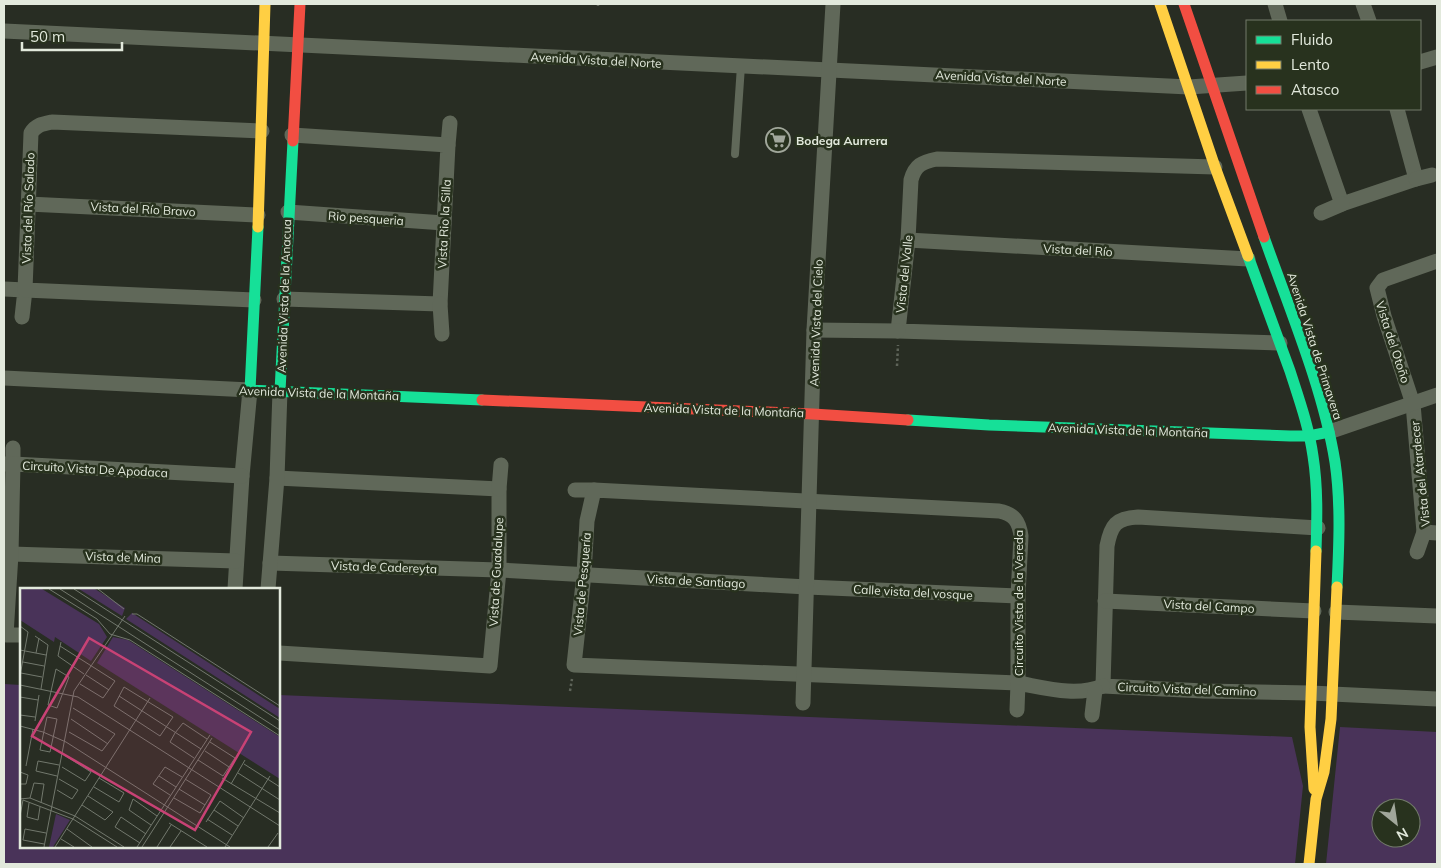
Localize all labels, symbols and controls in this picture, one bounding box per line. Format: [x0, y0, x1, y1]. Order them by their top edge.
scale bar [22, 20, 122, 52]
legend [1246, 20, 1421, 110]
text: 50 m [30, 27, 65, 46]
text: Fluido [1291, 30, 1333, 49]
street label: Avenida Vista del Norte [530, 49, 662, 71]
text: Lento [1291, 55, 1330, 74]
street label: Avenida Vista del Norte [935, 67, 1067, 89]
text: Atasco [1291, 80, 1339, 99]
supermarket icon: Bodega Aurrera [765, 127, 791, 153]
place label: Bodega Aurrera [796, 133, 888, 148]
street label: Vista del Río Salado [19, 152, 37, 264]
street label: Vista Rio la Silla [434, 179, 454, 269]
street label: Vista del Río Bravo [90, 199, 196, 219]
street label: Rio pesqueria [328, 208, 404, 228]
street label: Avenida Vista de la Anacua [274, 219, 294, 373]
street label: Vista del Valle [892, 234, 916, 314]
street label: Vista del Río [1043, 241, 1113, 259]
street label: Avenida Vista del Cielo [806, 259, 826, 387]
street label: Avenida Vista de Primavera [1284, 270, 1346, 422]
street label: Vista del Otoño [1373, 299, 1413, 385]
street label: Avenida Vista de la Montaña [239, 383, 399, 403]
street label: Avenida Vista de la Montaña [644, 400, 804, 420]
street label: Avenida Vista de la Montaña [1048, 420, 1208, 440]
street label: Vista del Atardecer [1407, 420, 1433, 528]
street label: Circuito Vista De Apodaca [22, 458, 168, 480]
street label: Vista de Guadalupe [486, 517, 506, 627]
street label: Circuito Vista de la Vereda [1011, 530, 1026, 676]
street label: Vista de Pesquería [570, 532, 594, 636]
street label: Vista de Mina [85, 548, 161, 566]
street label: Vista de Cadereyta [331, 558, 437, 576]
street label: Vista de Santiago [646, 571, 746, 591]
street label: Calle vista del vosque [853, 581, 973, 603]
inset map [20, 588, 280, 848]
street label: Vista del Campo [1163, 596, 1255, 616]
street label: Circuito Vista del Camino [1117, 679, 1257, 699]
north arrow [1371, 798, 1421, 848]
text: N [1393, 824, 1412, 845]

